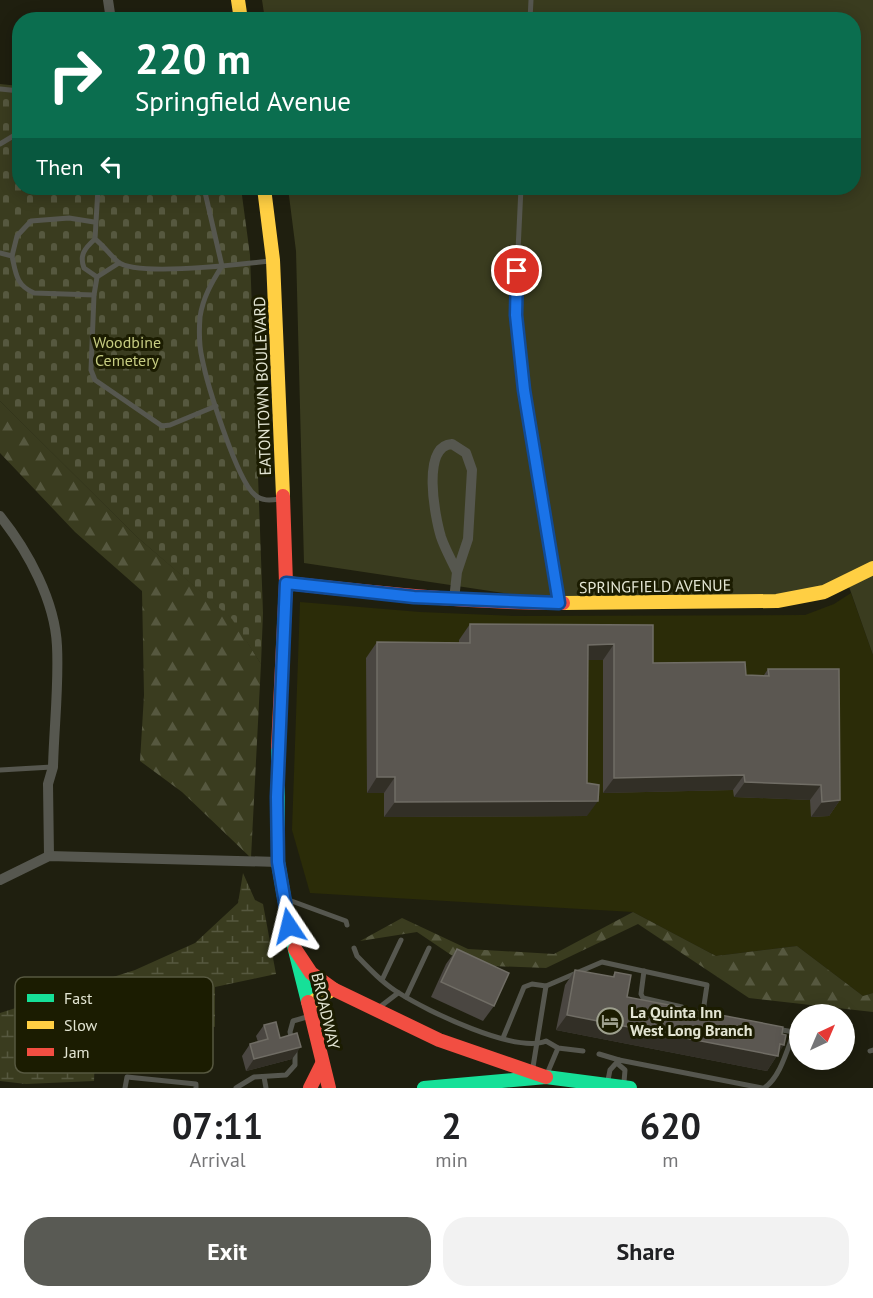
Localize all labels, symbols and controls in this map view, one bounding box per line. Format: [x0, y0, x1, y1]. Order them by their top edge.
text: 220 m [135, 31, 251, 86]
icon: right [36, 36, 114, 114]
text: Springfield Avenue [135, 84, 351, 118]
icon: left [95, 150, 128, 183]
text: Then [36, 153, 83, 181]
pin [491, 245, 542, 296]
icon: arrive [500, 254, 533, 287]
street label: EATONTOWN BOULEVARD [249, 296, 275, 476]
park label: Woodbine Cemetery [93, 332, 161, 370]
street label: SPRINGFIELD AVENUE [579, 575, 731, 597]
position arrow [257, 894, 321, 958]
street label: BROADWAY [307, 971, 345, 1051]
legend [15, 977, 213, 1073]
text: Fast [64, 988, 93, 1008]
place label: La Quinta Inn West Long Branch [630, 1002, 752, 1040]
north arrow [789, 1004, 855, 1070]
map controls [789, 1004, 855, 1070]
hotel icon: La Quinta Inn West Long Branch [595, 1006, 625, 1036]
text: Slow [64, 1015, 98, 1035]
text: Jam [63, 1042, 90, 1062]
text: 07:11 [172, 1102, 263, 1149]
text: 2 [441, 1102, 462, 1149]
text: 620 [640, 1102, 701, 1149]
text: Arrival [190, 1147, 246, 1173]
text: min [435, 1147, 468, 1173]
text: m [662, 1147, 679, 1173]
button: Exit [24, 1217, 431, 1286]
button: Share [443, 1217, 849, 1286]

